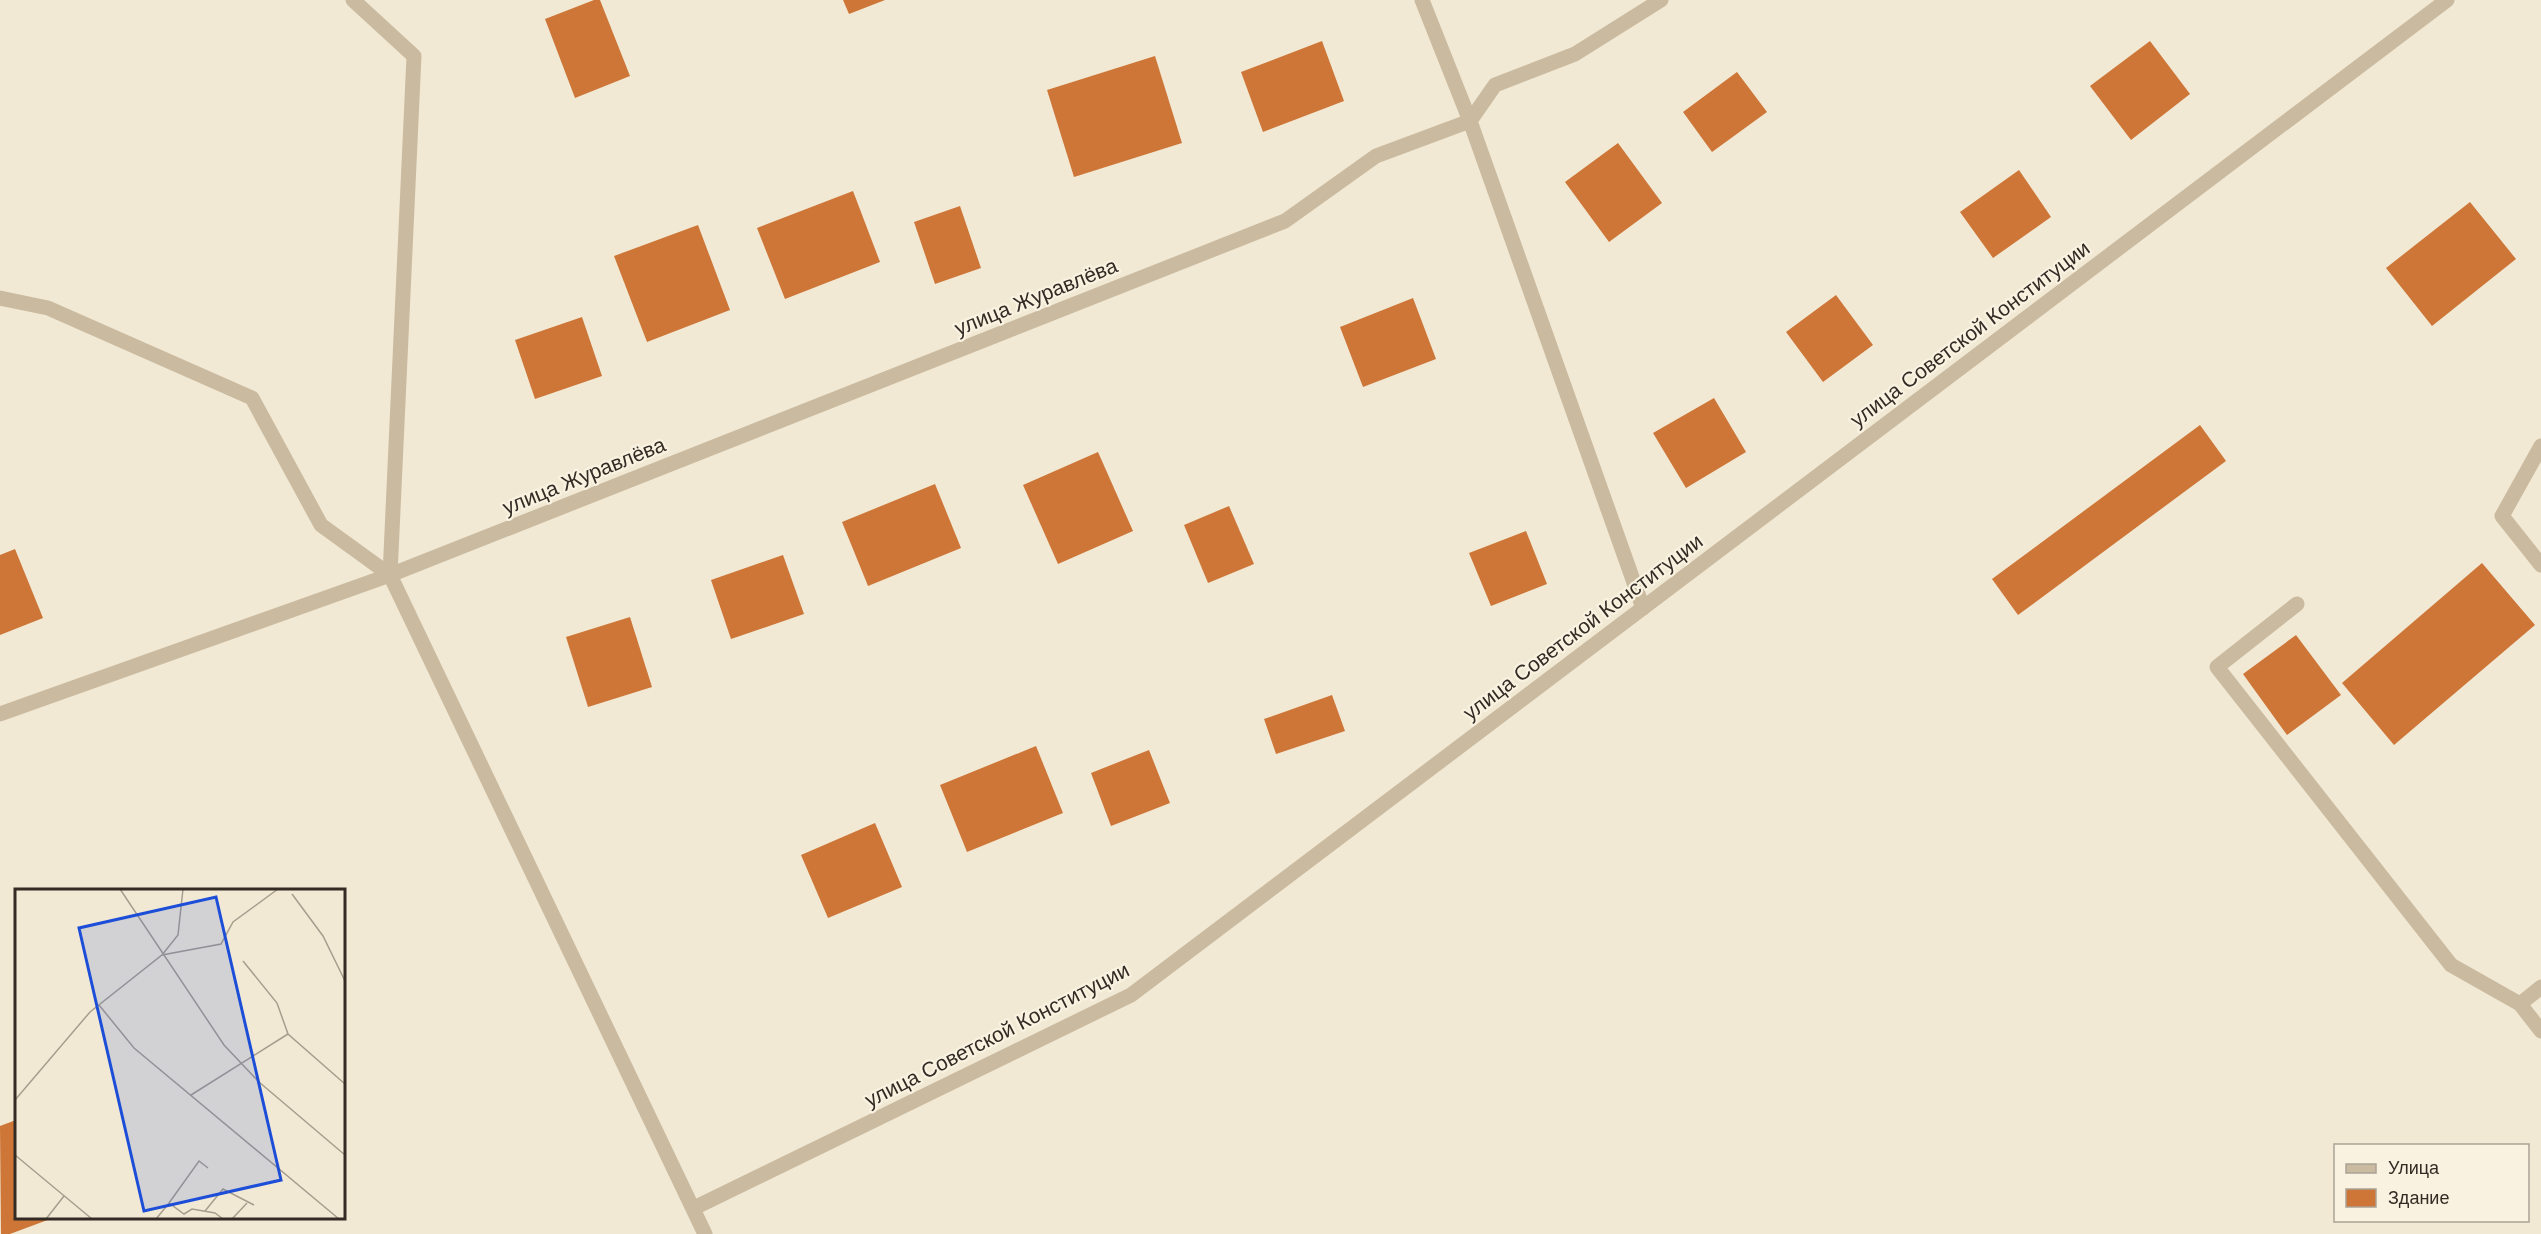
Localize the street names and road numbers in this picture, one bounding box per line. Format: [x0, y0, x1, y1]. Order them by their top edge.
street label: улица Советской Конституции [1844, 234, 2096, 434]
street label: улица Журавлёва [950, 251, 1122, 342]
street label: улица Журавлёва [498, 430, 670, 521]
street label: улица Советской Конституции [1457, 527, 1709, 727]
street label: улица Советской Конституции [860, 956, 1134, 1114]

